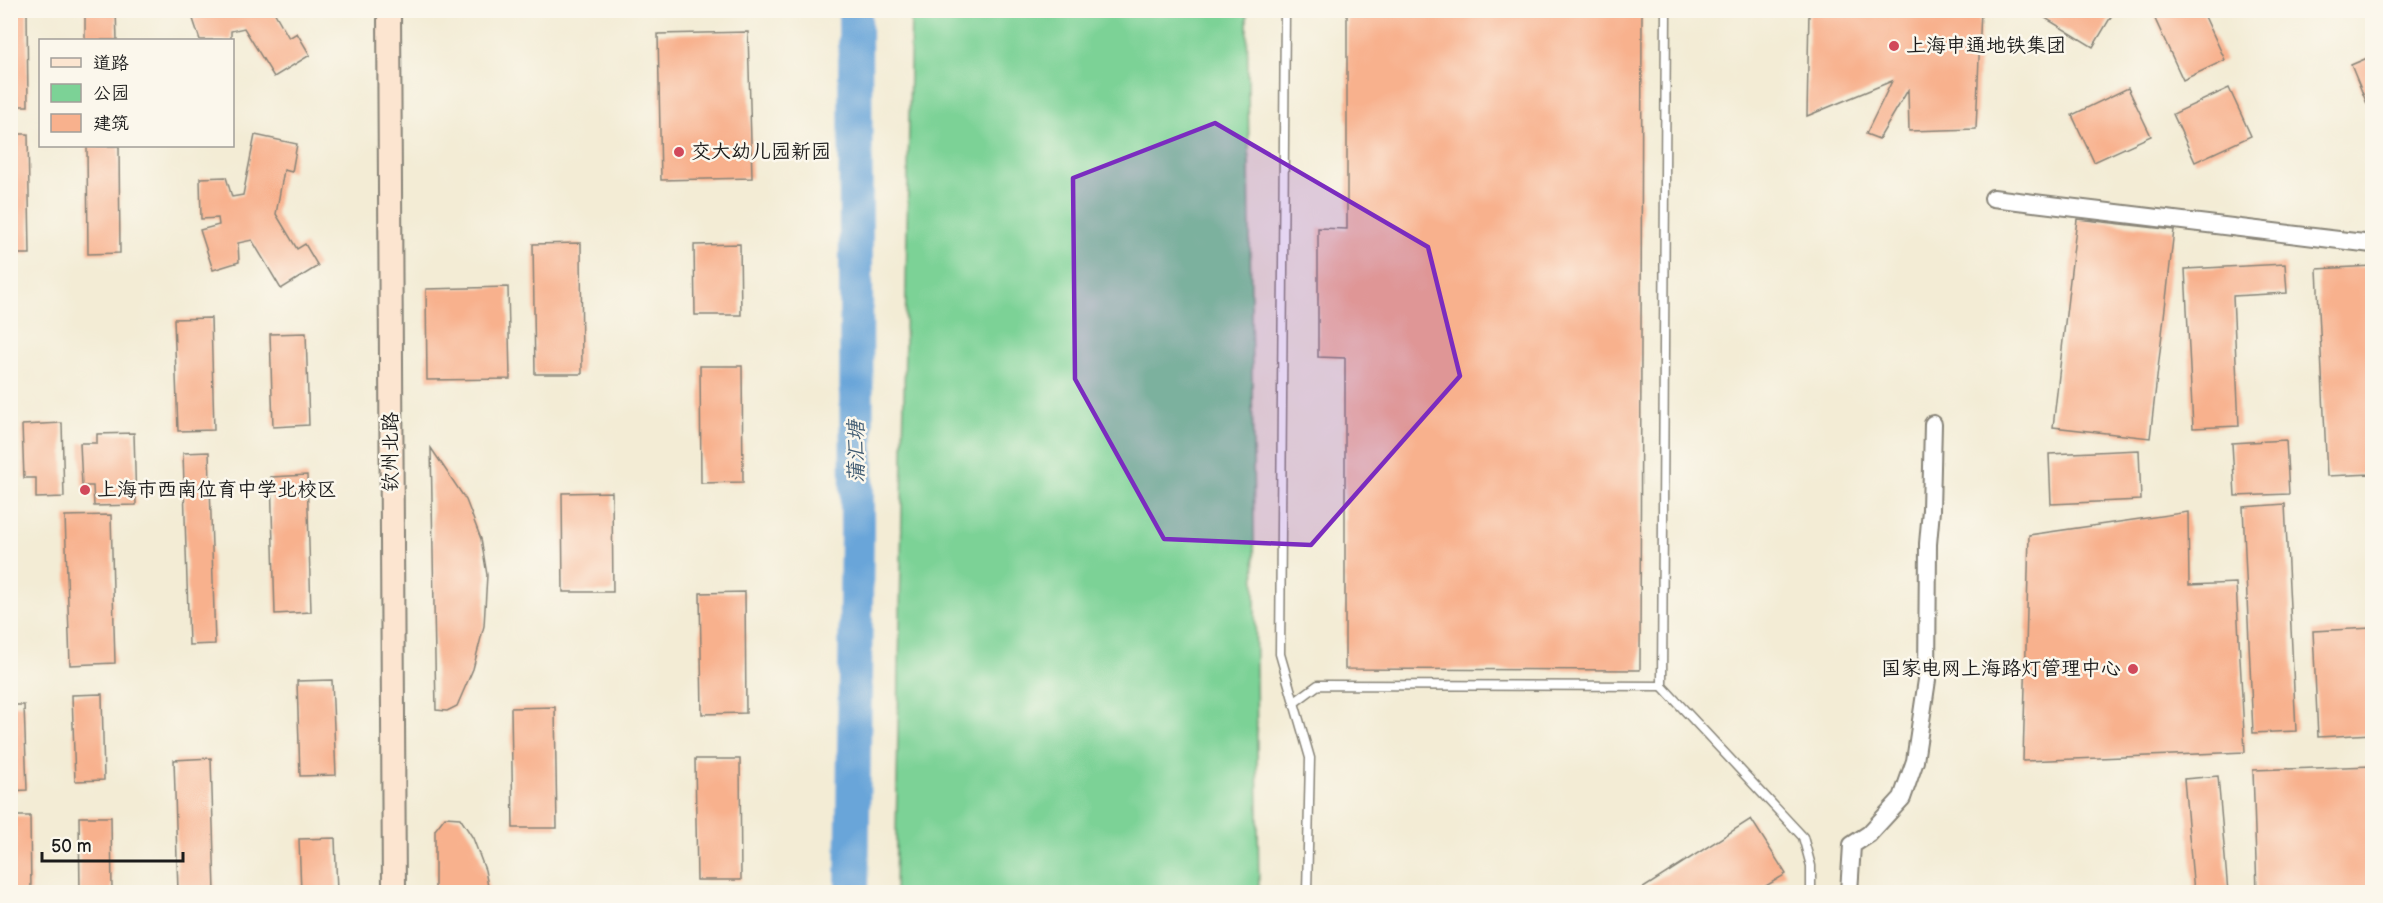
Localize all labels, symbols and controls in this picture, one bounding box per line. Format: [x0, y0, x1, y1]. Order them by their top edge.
place label: 上海申通地铁集团 [1906, 34, 2066, 58]
legend [39, 39, 234, 147]
marker: 上海申通地铁集团 [1887, 39, 1901, 53]
text: 道路 [93, 53, 129, 74]
text: 公园 [93, 83, 129, 104]
text: 建筑 [93, 113, 129, 134]
place label: 交大幼儿园新园 [691, 140, 831, 164]
marker: 交大幼儿园新园 [672, 145, 686, 159]
street label: 钦州北路 [379, 411, 403, 492]
water label: 蒲汇塘 [844, 419, 869, 484]
place label: 上海市西南位育中学北校区 [97, 478, 337, 502]
marker: 上海市西南位育中学北校区 [78, 483, 92, 497]
place label: 国家电网上海路灯管理中心 [1881, 657, 2121, 681]
marker: 国家电网上海路灯管理中心 [2126, 662, 2140, 676]
scale bar [42, 825, 183, 863]
text: 50 m [51, 836, 92, 857]

